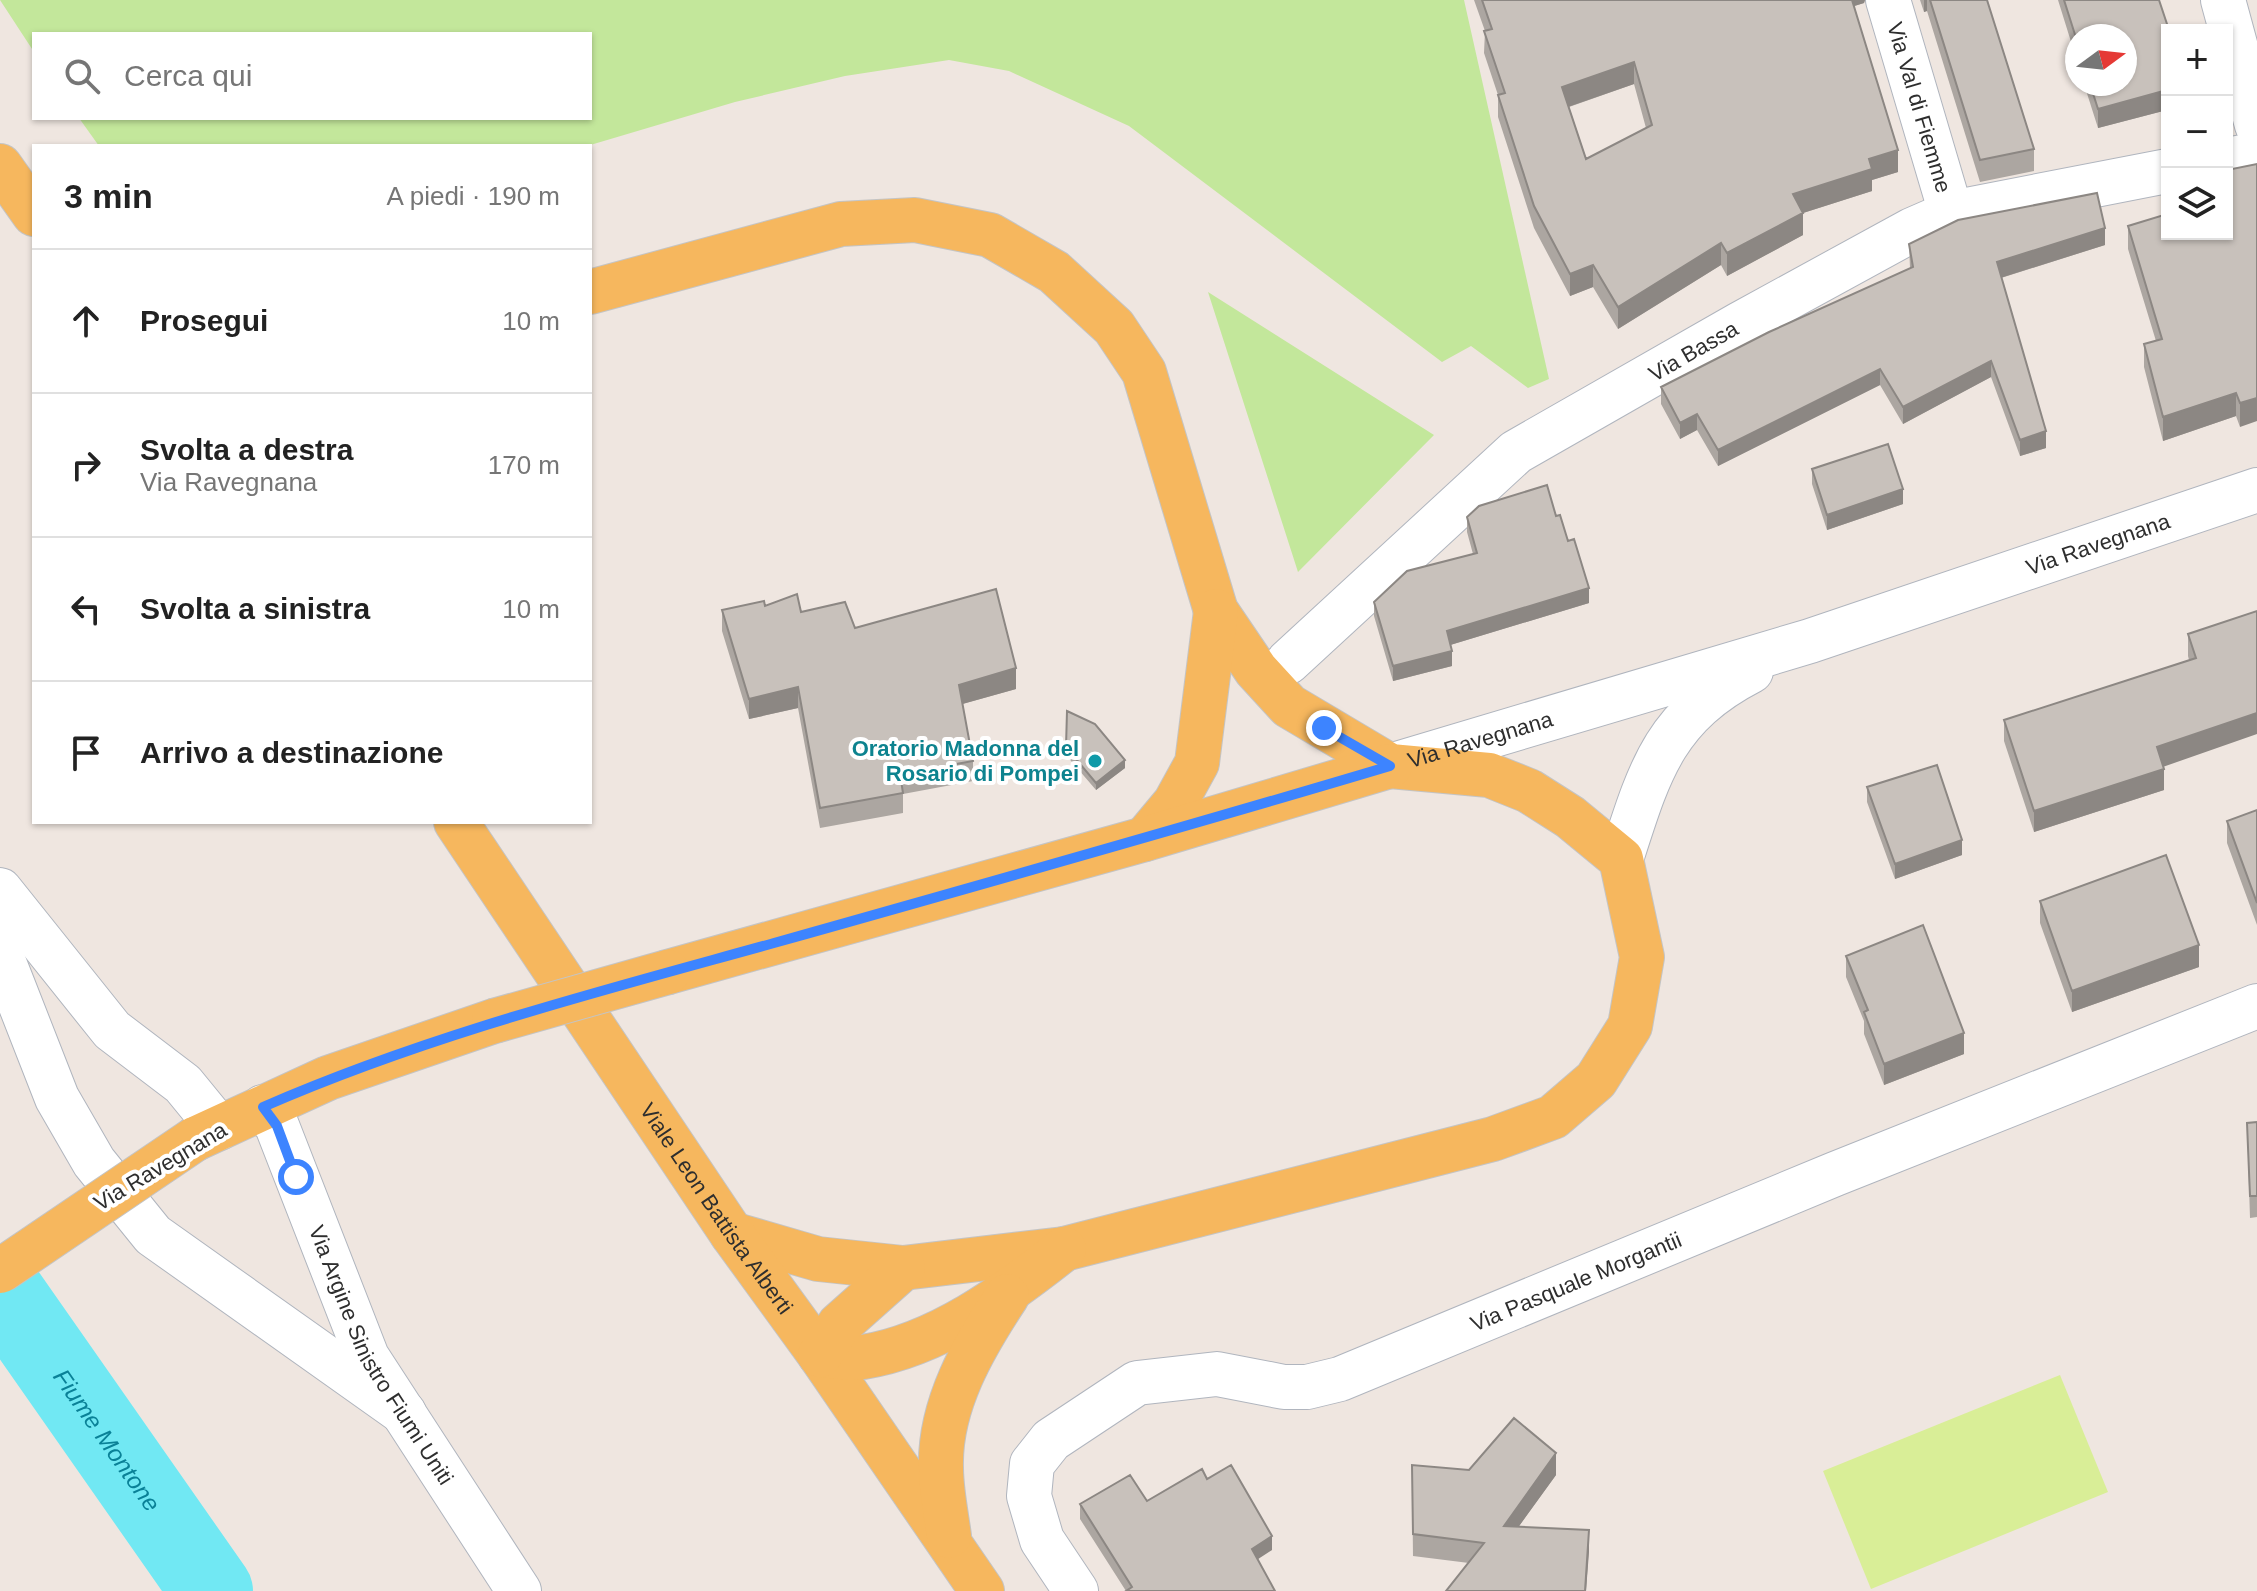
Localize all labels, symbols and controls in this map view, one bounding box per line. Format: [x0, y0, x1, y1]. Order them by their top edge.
street label: Via Val di Fiemme [1882, 19, 1956, 196]
north arrow [2065, 24, 2137, 96]
map controls [2161, 24, 2233, 240]
button: + [2161, 24, 2233, 96]
search box [32, 32, 592, 120]
icon: search [60, 54, 104, 98]
text: Cerca qui [124, 59, 252, 92]
button: − [2161, 96, 2233, 168]
button: layers [2161, 168, 2233, 240]
text: 3 min [64, 177, 153, 215]
text: A piedi · 190 m [387, 181, 560, 211]
icon: ahead [64, 299, 108, 343]
text: Prosegui [140, 304, 268, 337]
text: 10 m [502, 306, 560, 336]
street label: Via Bassa [1644, 315, 1743, 387]
text: Svolta a destra [140, 433, 353, 466]
icon: right [64, 443, 108, 487]
text: 170 m [488, 450, 560, 480]
text: Via Ravegnana [140, 467, 317, 497]
street label: Via Ravegnana [2023, 508, 2174, 580]
icon: left [64, 587, 108, 631]
text: Svolta a sinistra [140, 592, 370, 625]
text: 10 m [502, 594, 560, 624]
street label: Via Ravegnana [1405, 706, 1556, 773]
route end [1306, 710, 1342, 746]
icon: arrive [64, 731, 108, 775]
text: Arrivo a destinazione [140, 736, 443, 769]
place label: Oratorio Madonna del Rosario di Pompei [852, 736, 1079, 786]
marker: Oratorio Madonna del Rosario di Pompei [1086, 752, 1104, 770]
street label: Viale Leon Battista Alberti [635, 1098, 798, 1319]
street label: Via Ravegnana [90, 1117, 232, 1216]
route start [278, 1159, 314, 1195]
street label: Via Argine Sinistro Fiumi Uniti [304, 1222, 458, 1489]
street label: Via Pasquale Morgantii [1467, 1227, 1685, 1337]
water label: Fiume Montone [48, 1364, 166, 1516]

